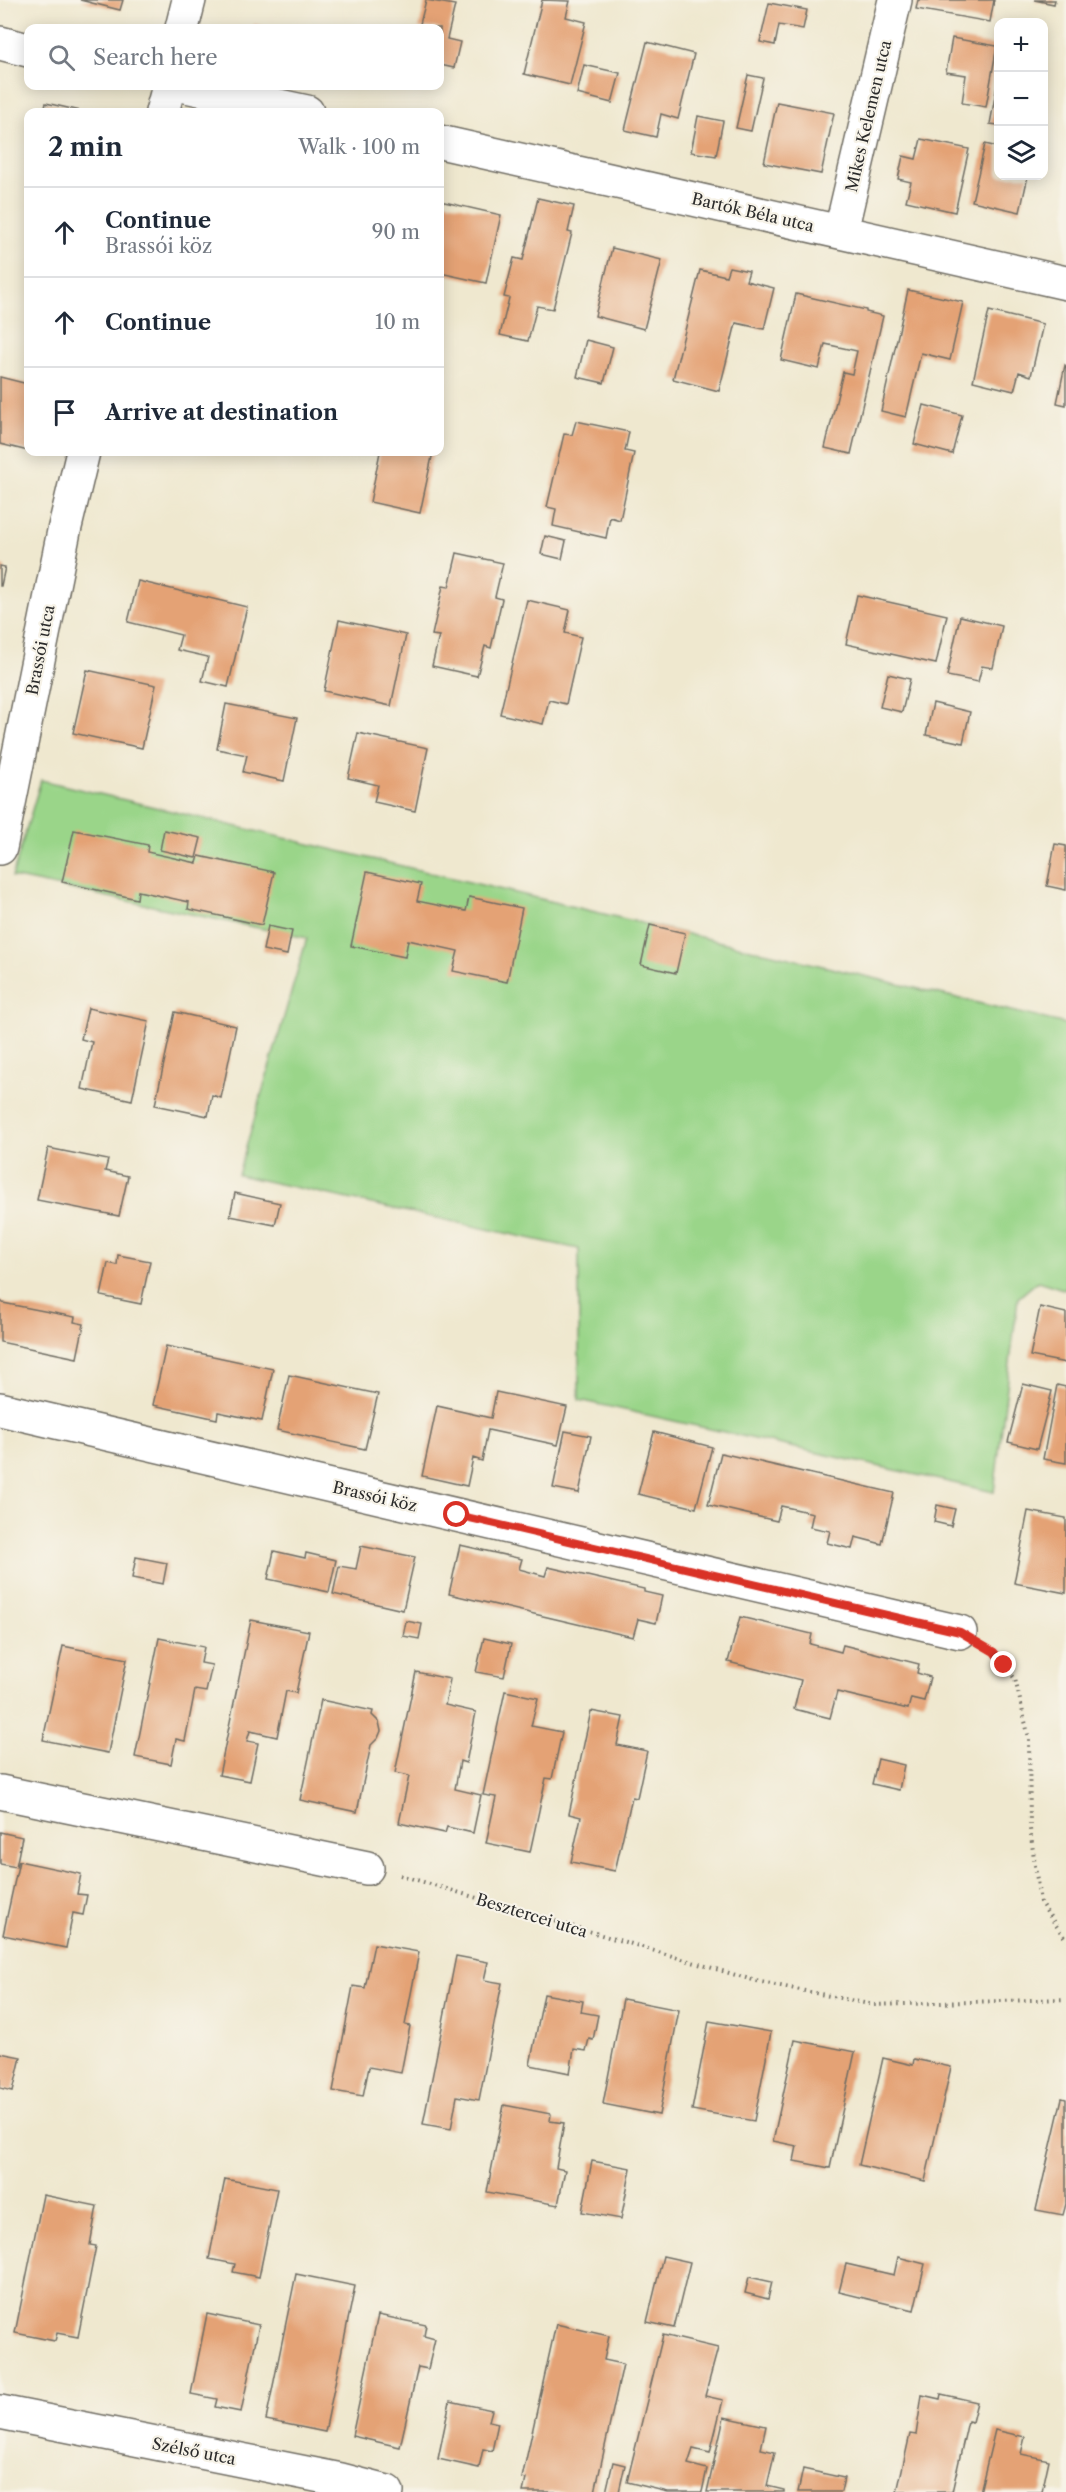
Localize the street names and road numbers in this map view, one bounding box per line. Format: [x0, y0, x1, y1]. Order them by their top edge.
street label: Mikes Kelemen utca [841, 38, 895, 194]
street label: Bartók Béla utca [690, 188, 817, 236]
street label: Brassói utca [21, 603, 59, 697]
street label: Brassói köz [331, 1477, 419, 1515]
street label: Besztercei utca [474, 1889, 591, 1942]
street label: Szélső utca [150, 2433, 238, 2469]

